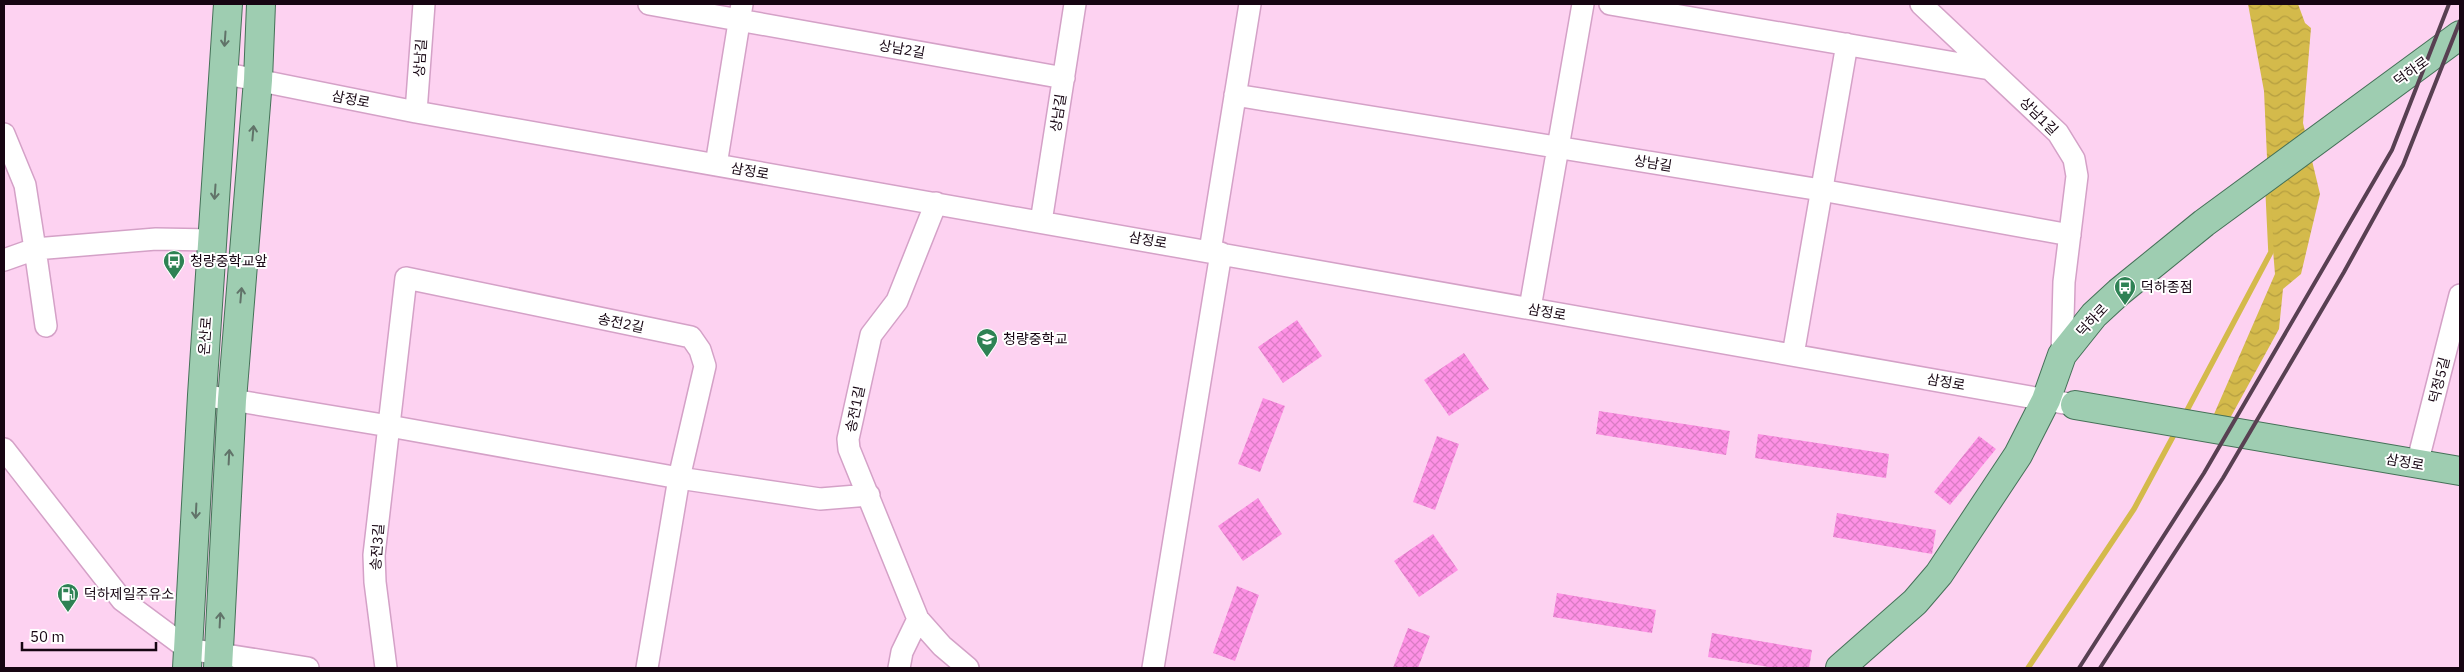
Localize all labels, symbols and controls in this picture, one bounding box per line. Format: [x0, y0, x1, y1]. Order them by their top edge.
one-way arrow [220, 30, 229, 46]
street label: 상남2길 [877, 36, 927, 62]
street label: 상남길 [410, 38, 430, 78]
street label: 덕하로 [2390, 52, 2432, 90]
street label: 삼정로 [330, 86, 372, 112]
street label: 상남길 [1046, 93, 1070, 133]
street label: 상남1길 [2016, 93, 2062, 139]
one-way arrow [249, 126, 258, 142]
street label: 상남길 [1633, 151, 1673, 175]
street label: 삼정로 [729, 159, 771, 183]
one-way arrow [210, 184, 219, 200]
street label: 삼정로 [1127, 228, 1169, 252]
bus stop icon: 청량중학교앞 [162, 249, 186, 280]
place label: 청량중학교앞 [190, 252, 267, 270]
bus stop icon: 덕하종점 [2113, 275, 2137, 306]
place label: 덕하종점 [2141, 278, 2193, 296]
one-way arrow [236, 288, 245, 304]
street label: 삼정로 [1526, 300, 1568, 324]
street label: 덕하로 [2072, 300, 2112, 340]
street label: 송전2길 [596, 309, 646, 337]
street label: 온산로 [195, 316, 215, 356]
school or university icon: 청량중학교 [975, 327, 999, 358]
place label: 청량중학교 [1003, 330, 1068, 348]
street label: 덕정5길 [2425, 355, 2453, 405]
street label: 삼정로 [1925, 370, 1967, 394]
street label: 송전1길 [841, 384, 869, 434]
one-way arrow [225, 450, 234, 466]
street label: 삼정로 [2384, 450, 2426, 474]
one-way arrow [191, 503, 200, 519]
street label: 송전3길 [366, 523, 388, 571]
fuel station icon: 덕하제일주유소 [56, 582, 80, 613]
place label: 덕하제일주유소 [84, 585, 174, 603]
one-way arrow [216, 612, 225, 628]
scale bar [22, 620, 156, 652]
text: 50 m [30, 627, 65, 646]

